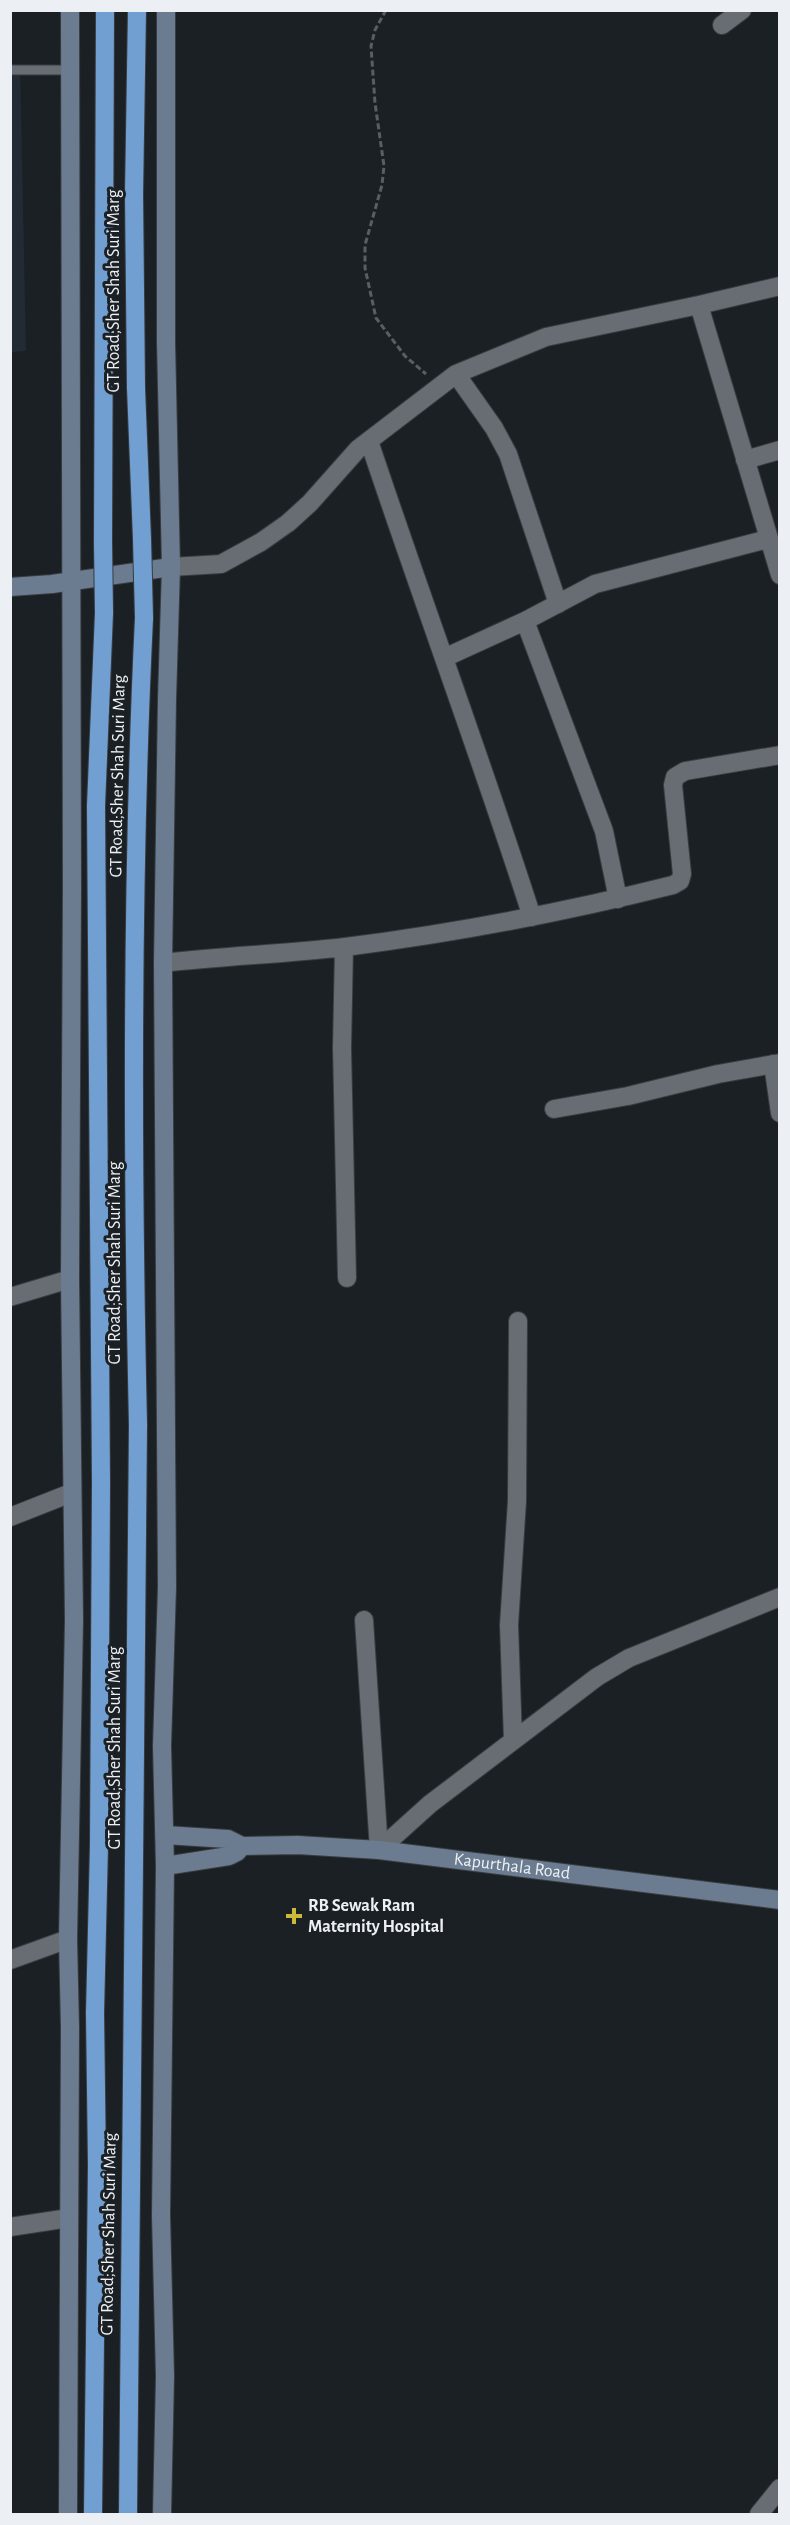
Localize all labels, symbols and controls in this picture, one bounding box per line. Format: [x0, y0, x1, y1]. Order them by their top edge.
street label: GT Road;Sher Shah Suri Marg [105, 189, 123, 392]
street label: GT Road;Sher Shah Suri Marg [107, 674, 129, 878]
street label: GT Road;Sher Shah Suri Marg [106, 1161, 124, 1364]
street label: GT Road;Sher Shah Suri Marg [106, 1646, 124, 1849]
street label: Kapurthala Road [453, 1850, 571, 1883]
place label: RB Sewak Ram Maternity Hospital [308, 1897, 444, 1936]
marker: RB Sewak Ram Maternity Hospital [285, 1907, 303, 1925]
street label: GT Road;Sher Shah Suri Marg [98, 2132, 120, 2336]

